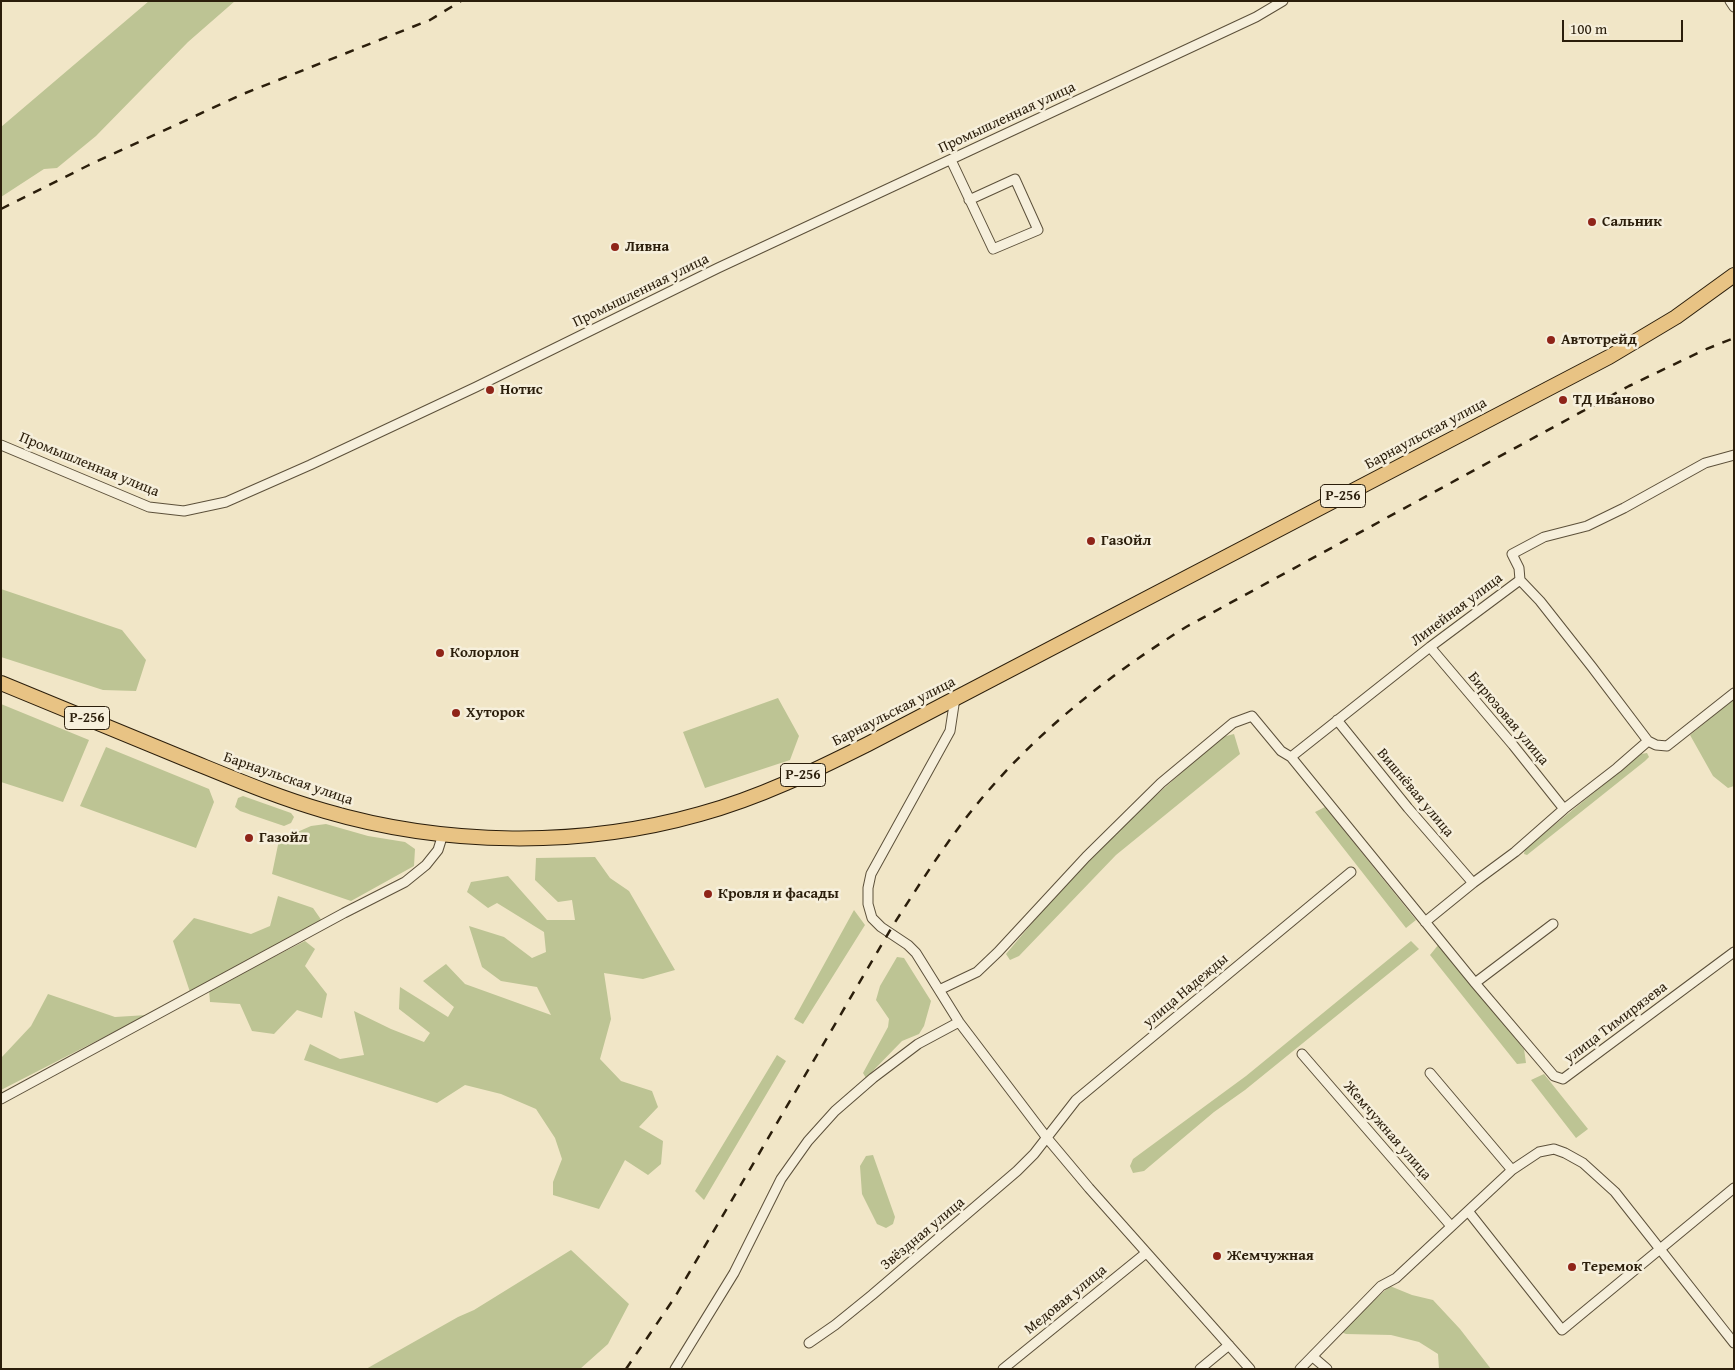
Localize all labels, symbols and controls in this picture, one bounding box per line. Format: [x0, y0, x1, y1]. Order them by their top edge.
scale bar [1565, 10, 1686, 42]
text: 100 m [1570, 18, 1607, 39]
street label: Промышленная улица [936, 78, 1078, 158]
place label: Сальник [1602, 213, 1662, 231]
marker: Сальник [1586, 216, 1598, 228]
place label: Ливна [625, 238, 669, 256]
marker: Ливна [609, 241, 621, 253]
street label: Промышленная улица [570, 250, 712, 332]
place label: Автотрейд [1561, 331, 1637, 349]
marker: Автотрейд [1545, 334, 1557, 346]
place label: Нотис [500, 381, 543, 399]
marker: Нотис [484, 384, 496, 396]
place label: ТД Иваново [1573, 391, 1655, 409]
street label: Барнаульская улица [1362, 394, 1490, 474]
marker: ТД Иваново [1557, 394, 1569, 406]
street label: Промышленная улица [16, 429, 162, 501]
road number: Р-256 [1320, 484, 1366, 508]
place label: ГазОйл [1101, 532, 1151, 550]
marker: ГазОйл [1085, 535, 1097, 547]
street label: Линейная улица [1408, 570, 1506, 650]
place label: Колорлон [450, 644, 519, 662]
marker: Колорлон [434, 647, 446, 659]
street label: Бирюзовая улица [1464, 669, 1552, 769]
street label: Барнаульская улица [830, 673, 958, 751]
place label: Хуторок [466, 704, 525, 722]
road number: Р-256 [64, 706, 110, 730]
marker: Хуторок [450, 707, 462, 719]
street label: Вишнёвая улица [1373, 745, 1457, 841]
street label: Барнаульская улица [221, 748, 355, 810]
road number: Р-256 [780, 764, 826, 786]
place label: Газойл [259, 829, 308, 847]
marker: Газойл [243, 832, 255, 844]
place label: Кровля и фасады [718, 885, 839, 903]
marker: Кровля и фасады [702, 888, 714, 900]
street label: улица Надежды [1140, 950, 1232, 1032]
street label: улица Тимирязева [1561, 978, 1671, 1068]
street label: Жемчужная улица [1339, 1078, 1435, 1184]
street label: Звёздная улица [877, 1194, 969, 1274]
place label: Жемчужная [1227, 1247, 1314, 1265]
marker: Жемчужная [1211, 1250, 1223, 1262]
place label: Теремок [1582, 1258, 1642, 1276]
street label: Медовая улица [1021, 1261, 1111, 1339]
marker: Теремок [1566, 1261, 1578, 1273]

